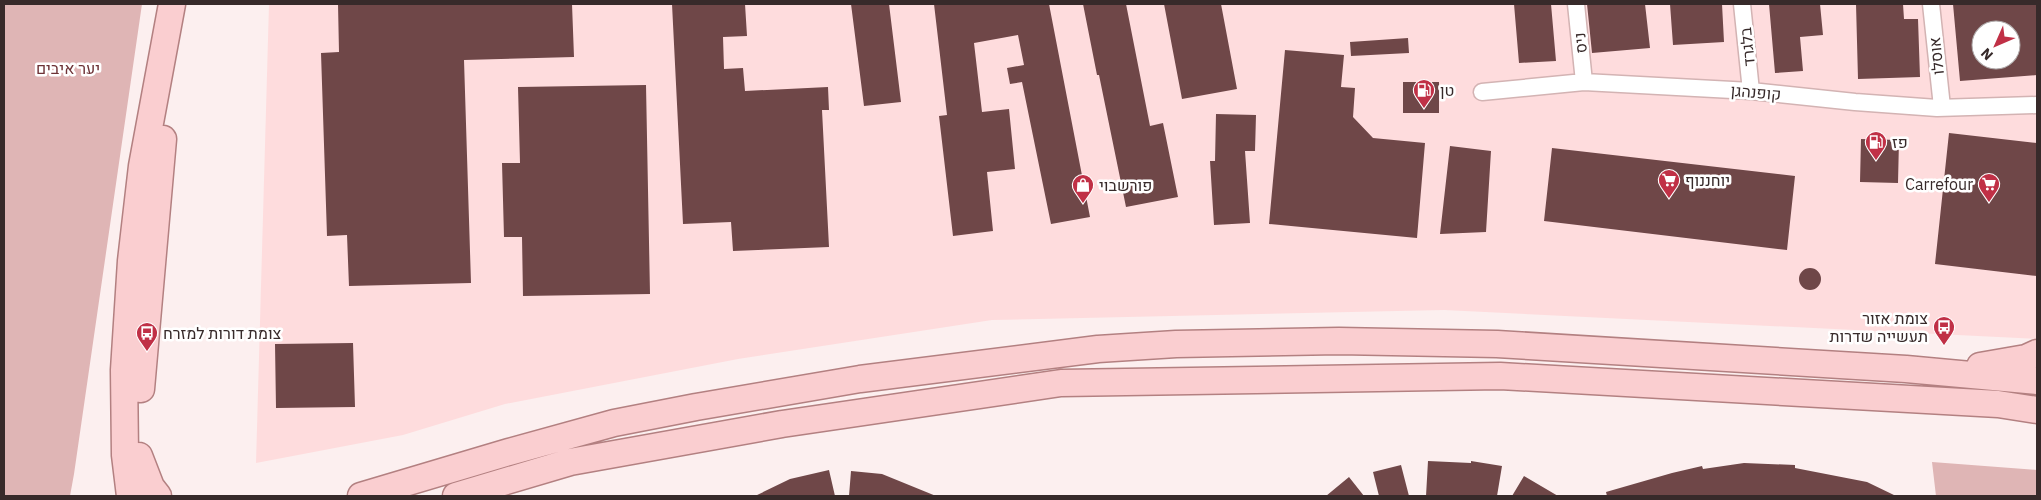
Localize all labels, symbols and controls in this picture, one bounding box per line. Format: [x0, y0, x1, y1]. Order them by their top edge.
north arrow [1971, 20, 2021, 70]
street label: בלגרד [1735, 26, 1759, 67]
street label: ניס [1569, 32, 1591, 54]
street label: אוסלו [1924, 36, 1948, 76]
text: N [1977, 44, 1997, 64]
park label: יער איבים [36, 58, 100, 78]
fuel station icon: טן [1412, 78, 1436, 109]
place label: טן [1440, 80, 1454, 100]
street label: קופנהגן [1730, 80, 1782, 104]
fuel station icon: פז [1864, 130, 1888, 161]
place label: פז [1892, 132, 1908, 152]
supermarket icon: יוחננוף [1657, 168, 1681, 199]
place label: יוחננוף [1685, 170, 1730, 190]
supermarket icon: Carrefour [1977, 172, 2001, 203]
shop icon: פורשבוי [1071, 173, 1095, 204]
place label: Carrefour [1905, 174, 1973, 194]
place label: פורשבוי [1099, 175, 1152, 195]
place label: צומת אזור תעשייה שדרות [1830, 308, 1928, 346]
bus stop icon: צומת אזור תעשייה שדרות [1932, 315, 1956, 346]
bus stop icon: צומת דורות למזרח [135, 321, 159, 352]
place label: צומת דורות למזרח [163, 323, 282, 343]

